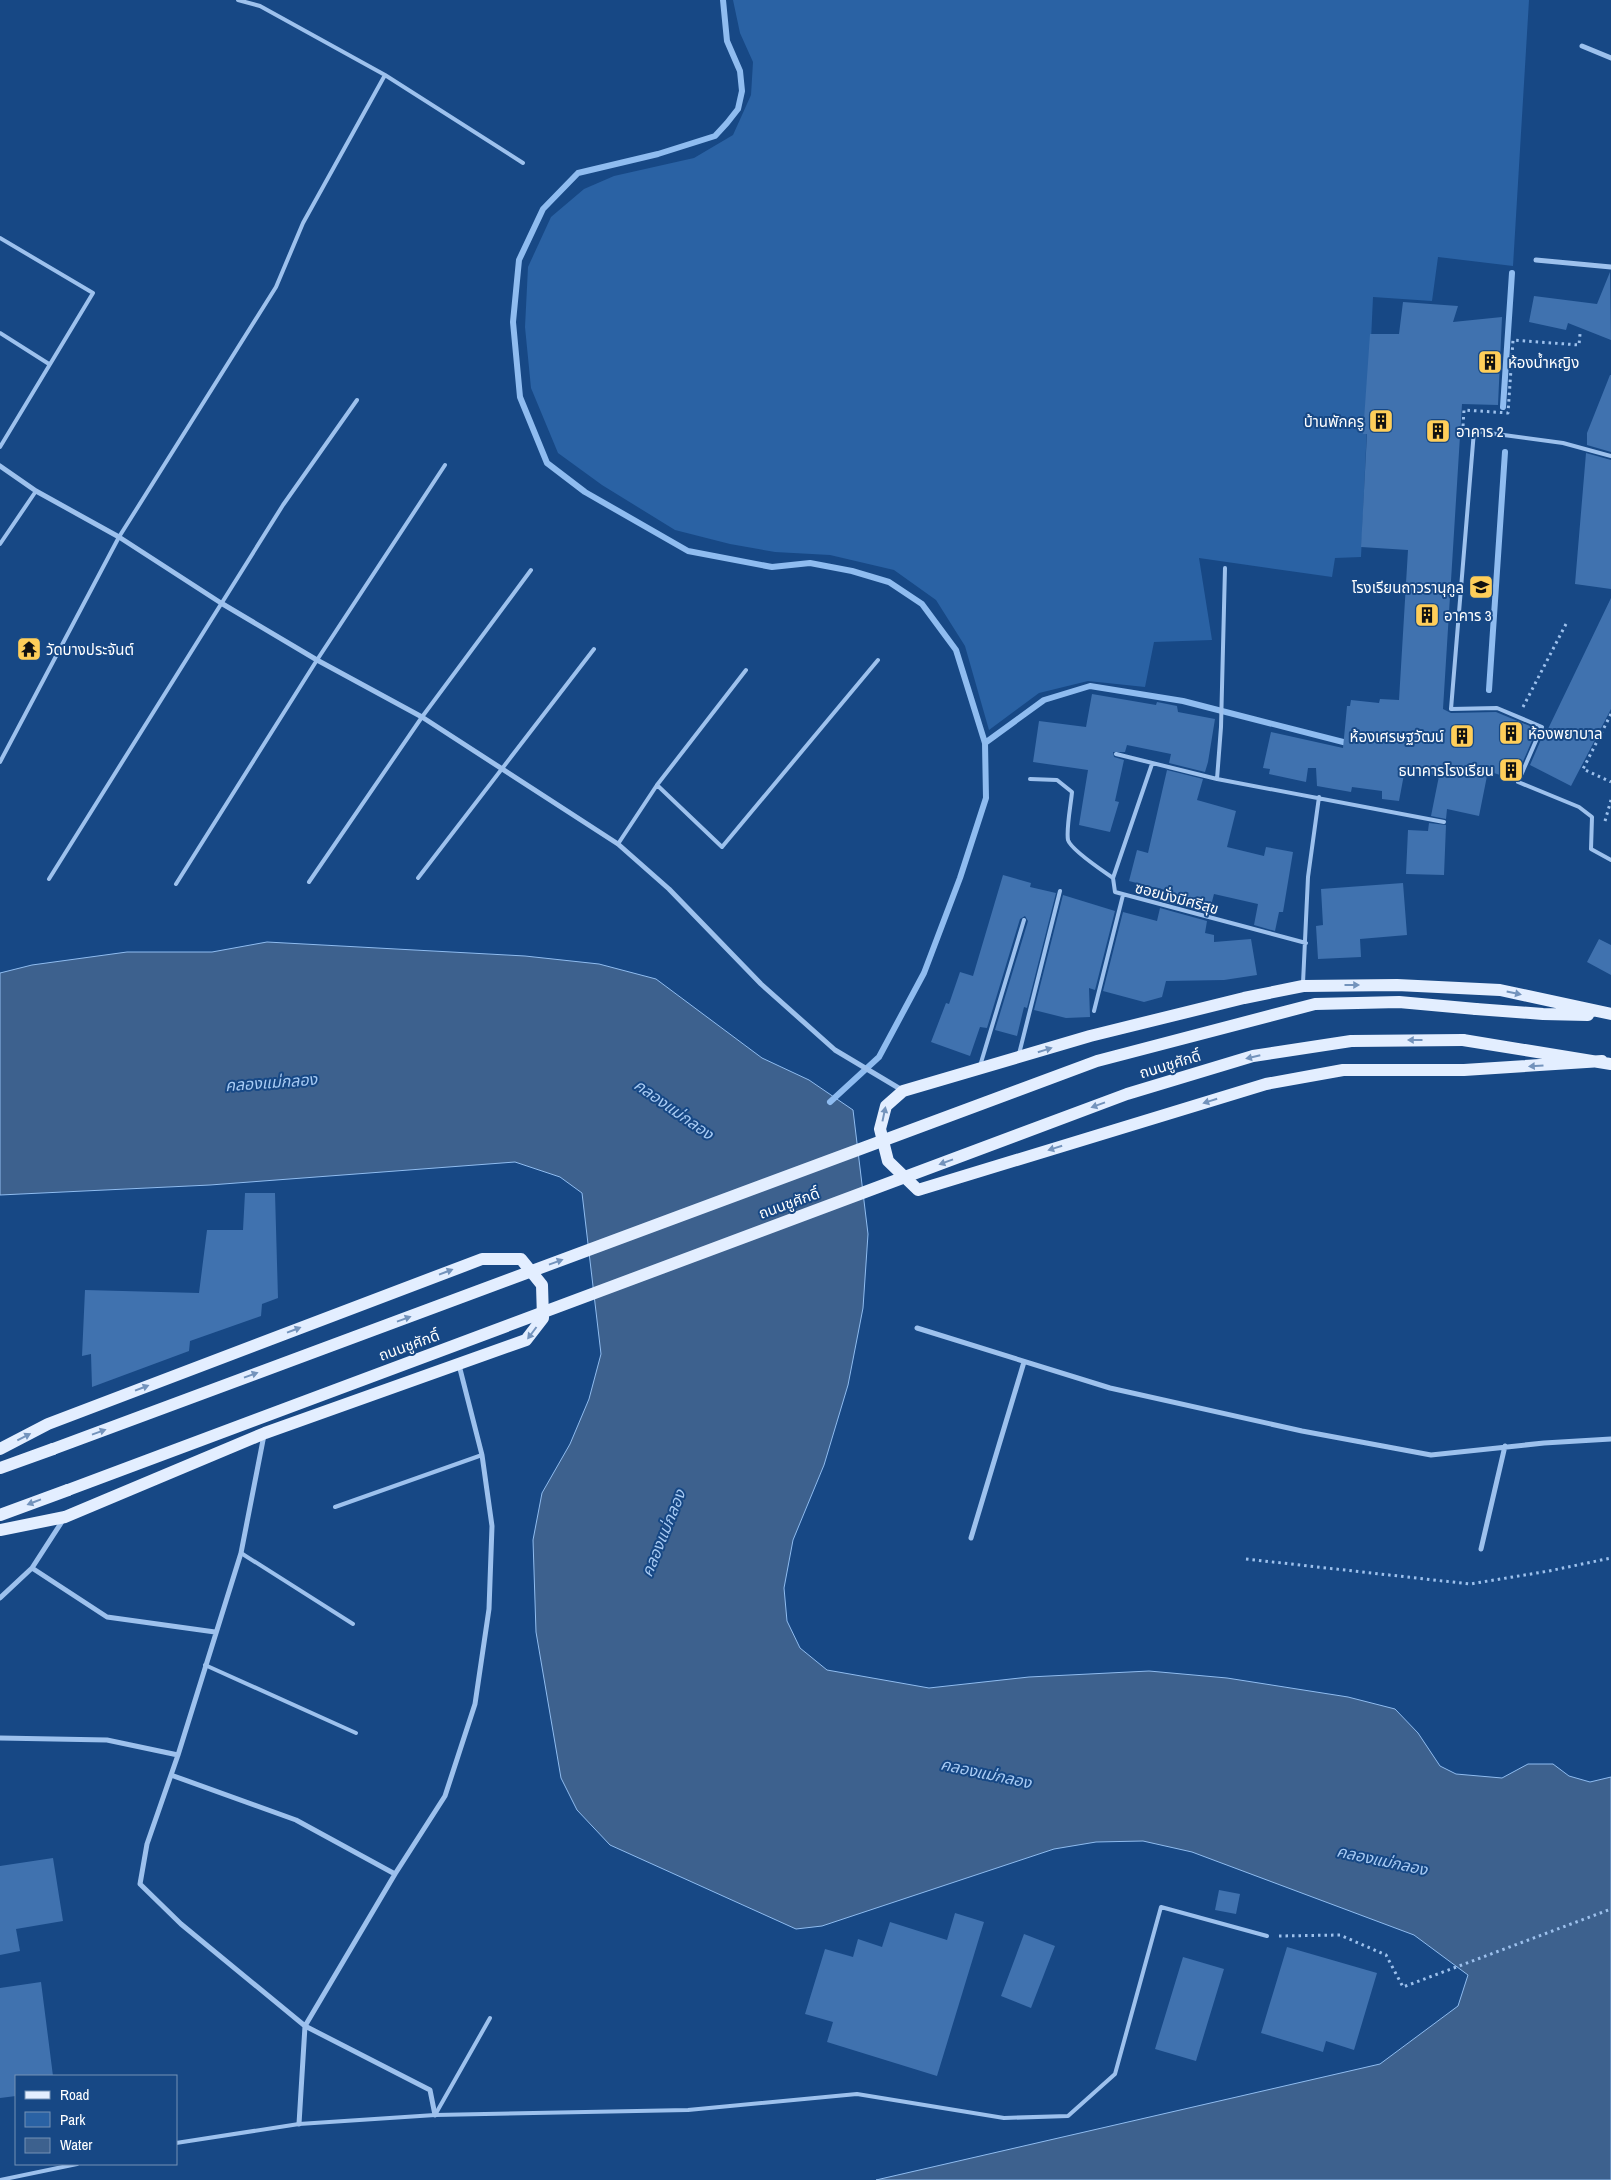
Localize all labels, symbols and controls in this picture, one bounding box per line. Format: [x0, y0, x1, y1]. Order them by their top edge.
building icon: ห้องน้ำหญิง [1477, 349, 1503, 375]
place label: ห้องน้ำหญิง [1508, 352, 1579, 373]
building icon: บ้านพักครู [1368, 408, 1394, 434]
place label: บ้านพักครู [1304, 411, 1364, 432]
building icon: อาคาร 2 [1425, 418, 1451, 444]
place label: อาคาร 2 [1456, 421, 1504, 442]
school or university icon: โรงเรียนถาวรานุกูล [1468, 574, 1494, 600]
place label: โรงเรียนถาวรานุกูล [1352, 577, 1464, 598]
building icon: อาคาร 3 [1414, 602, 1440, 628]
place label: อาคาร 3 [1444, 605, 1492, 626]
temple icon: วัดบางประจันต์ [16, 636, 42, 662]
place label: วัดบางประจันต์ [46, 639, 134, 660]
building icon: ห้องพยาบาล [1498, 720, 1524, 746]
building icon: ห้องเศรษฐวัฒน์ [1449, 723, 1475, 749]
place label: ห้องพยาบาล [1528, 723, 1603, 744]
place label: ห้องเศรษฐวัฒน์ [1350, 726, 1444, 747]
building icon: ธนาคารโรงเรียน [1498, 757, 1524, 783]
place label: ธนาคารโรงเรียน [1398, 760, 1494, 781]
street label: ซอยมั่งมีศรีสุข [1133, 877, 1221, 919]
one-way arrow [1344, 981, 1360, 989]
one-way arrow [1506, 989, 1521, 997]
one-way arrow [1406, 1036, 1422, 1044]
one-way arrow [1038, 1045, 1053, 1053]
street label: ถนนชูศักดิ์ [1137, 1045, 1203, 1083]
one-way arrow [1245, 1053, 1261, 1061]
one-way arrow [1527, 1062, 1543, 1070]
water label: คลองแม่กลอง [224, 1068, 319, 1096]
water label: คลองแม่กลอง [630, 1074, 719, 1145]
one-way arrow [1203, 1097, 1218, 1105]
one-way arrow [1091, 1102, 1106, 1109]
one-way arrow [880, 1106, 888, 1122]
one-way arrow [1047, 1144, 1062, 1152]
one-way arrow [938, 1158, 953, 1166]
street label: ถนนชูศักดิ์ [756, 1182, 822, 1224]
one-way arrow [549, 1258, 564, 1266]
one-way arrow [439, 1268, 453, 1276]
one-way arrow [397, 1315, 412, 1323]
street label: ถนนชูศักดิ์ [376, 1324, 442, 1366]
one-way arrow [287, 1326, 302, 1334]
one-way arrow [526, 1326, 537, 1339]
one-way arrow [244, 1371, 259, 1378]
one-way arrow [135, 1384, 150, 1392]
one-way arrow [92, 1428, 107, 1436]
one-way arrow [17, 1433, 31, 1441]
water label: คลองแม่กลอง [636, 1485, 691, 1580]
one-way arrow [26, 1498, 41, 1506]
water label: คลองแม่กลอง [939, 1753, 1035, 1794]
water label: คลองแม่กลอง [1335, 1840, 1431, 1881]
legend [15, 2075, 178, 2165]
text: Road [60, 2084, 89, 2105]
text: Park [60, 2109, 86, 2130]
text: Water [60, 2134, 92, 2155]

